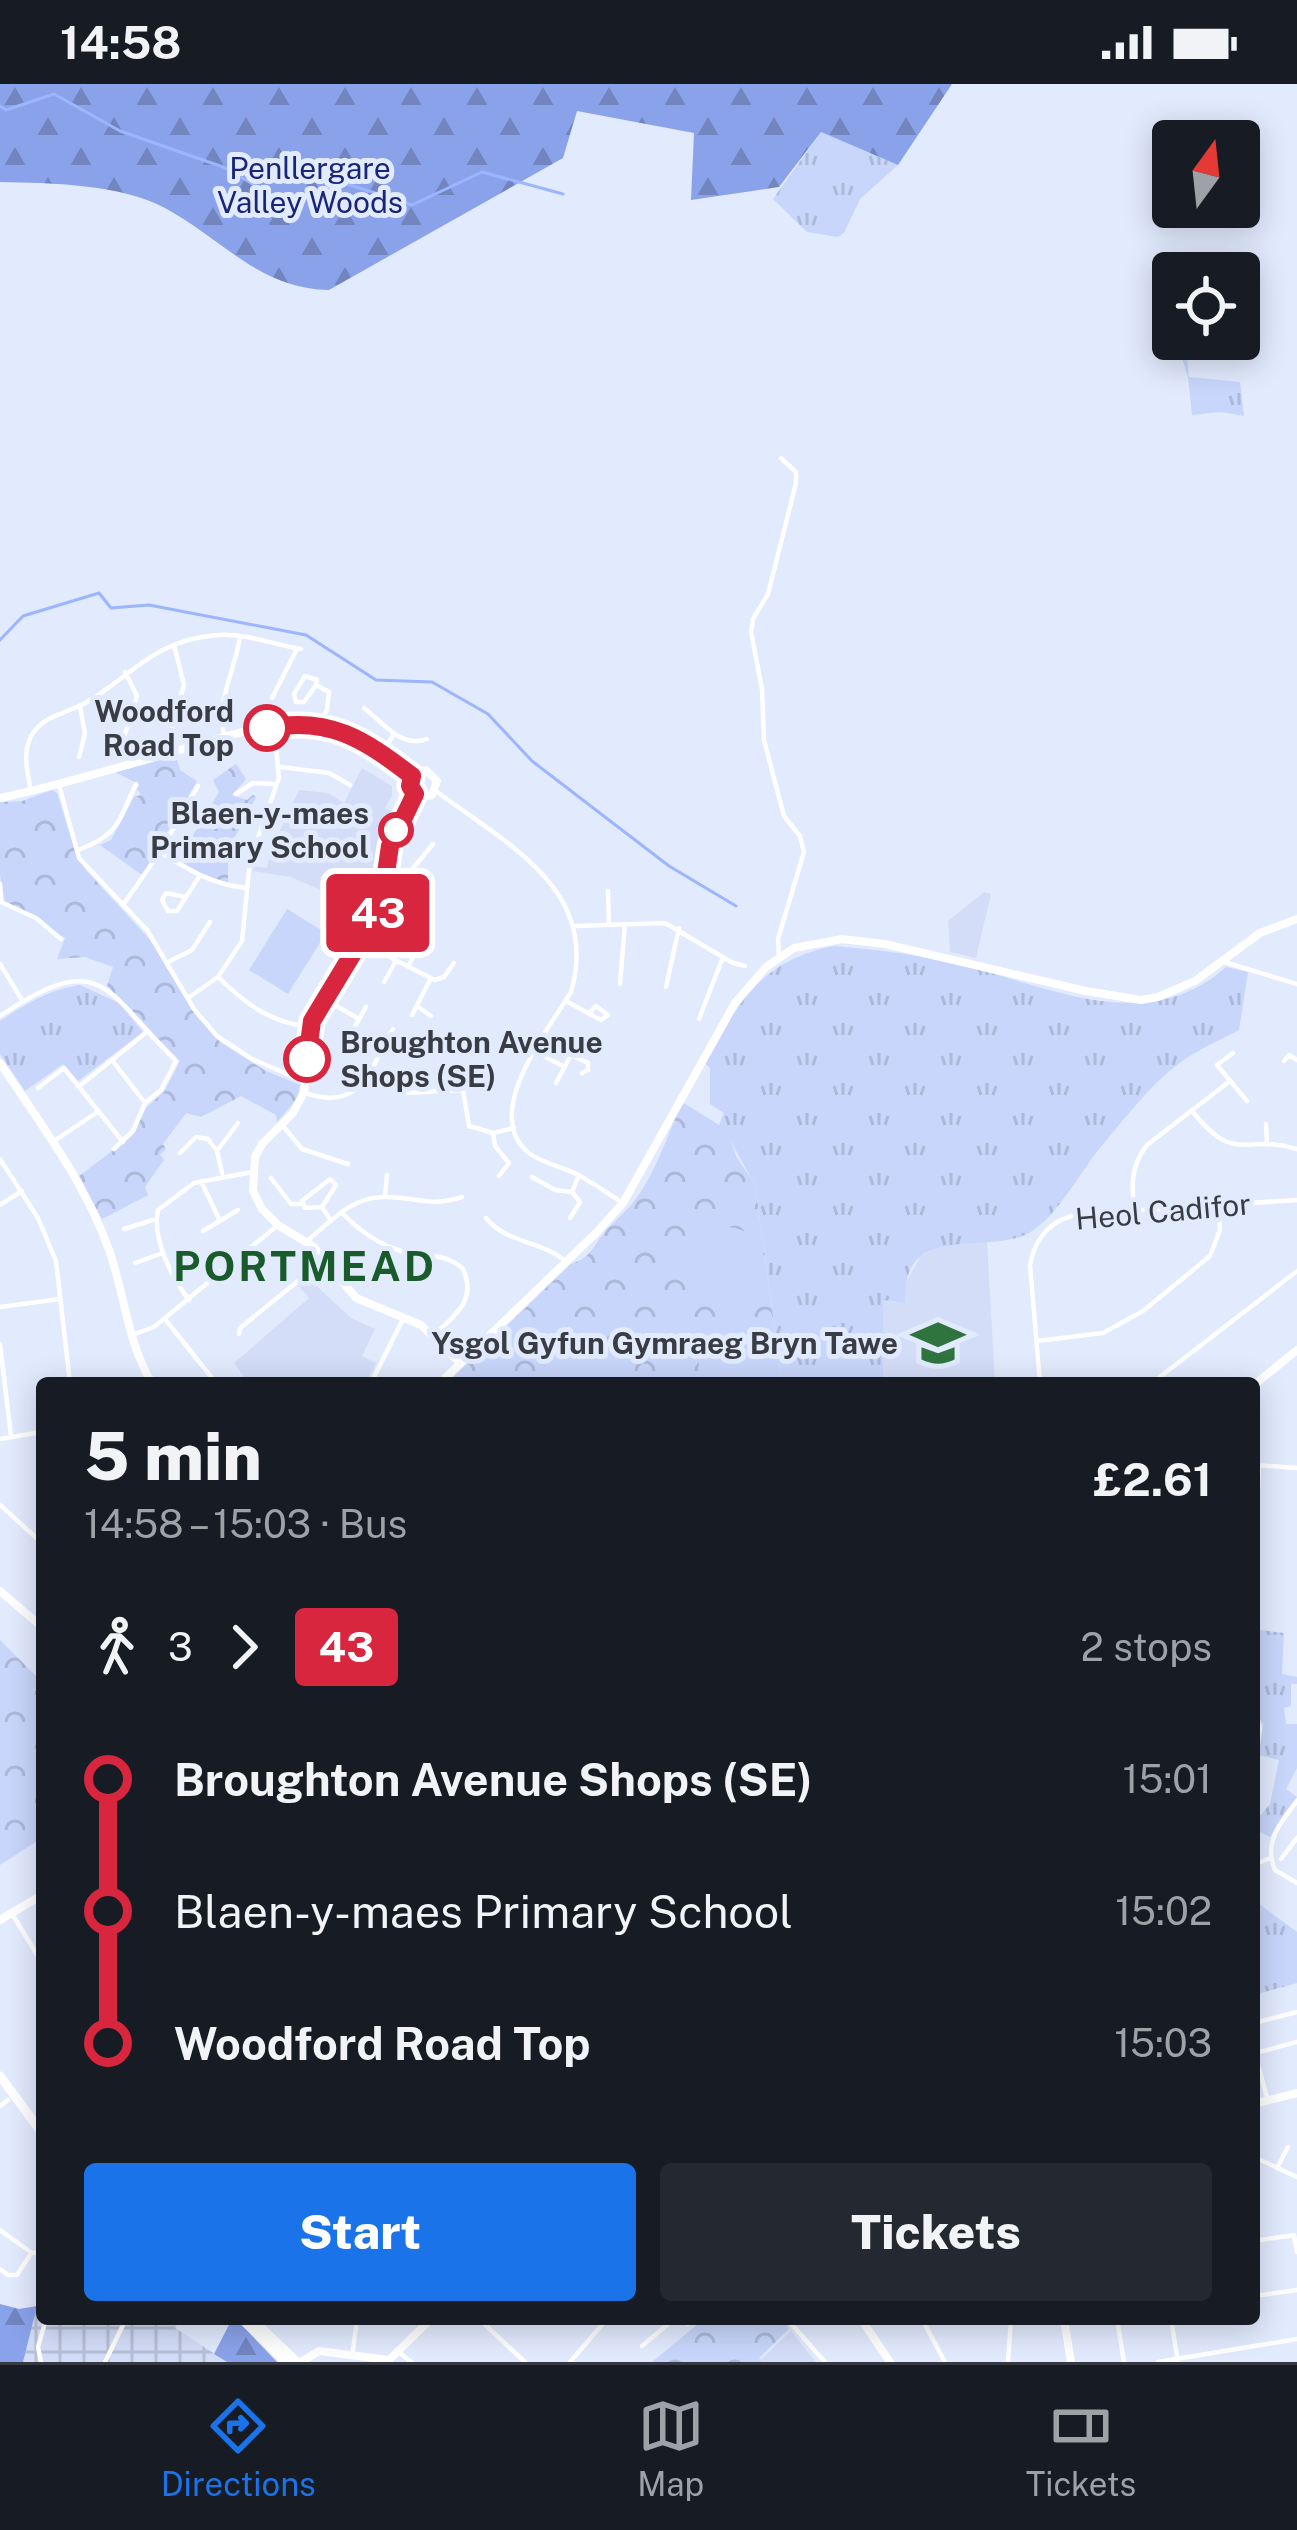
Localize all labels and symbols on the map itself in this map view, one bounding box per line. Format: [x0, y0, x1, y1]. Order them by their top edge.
north arrow [1152, 120, 1260, 228]
park label: Penllergare Valley Woods [217, 150, 403, 220]
place label: Woodford Road Top [94, 693, 234, 763]
marker: Woodford Road Top [245, 706, 289, 750]
place label: Blaen-y-maes Primary School [150, 795, 369, 865]
marker: Blaen-y-maes Primary School [380, 814, 412, 846]
line badge: 43 [324, 874, 432, 952]
place label: Broughton Avenue Shops (SE) [340, 1024, 603, 1094]
marker: Broughton Avenue Shops (SE) [285, 1037, 329, 1081]
street label: Heol Cadifor [1074, 1185, 1252, 1237]
district label: PORTMEAD [173, 1241, 437, 1290]
school or university icon: Ysgol Gyfun Gymraeg Bryn Tawe [909, 1314, 967, 1372]
place label: Ysgol Gyfun Gymraeg Bryn Tawe [431, 1325, 898, 1361]

